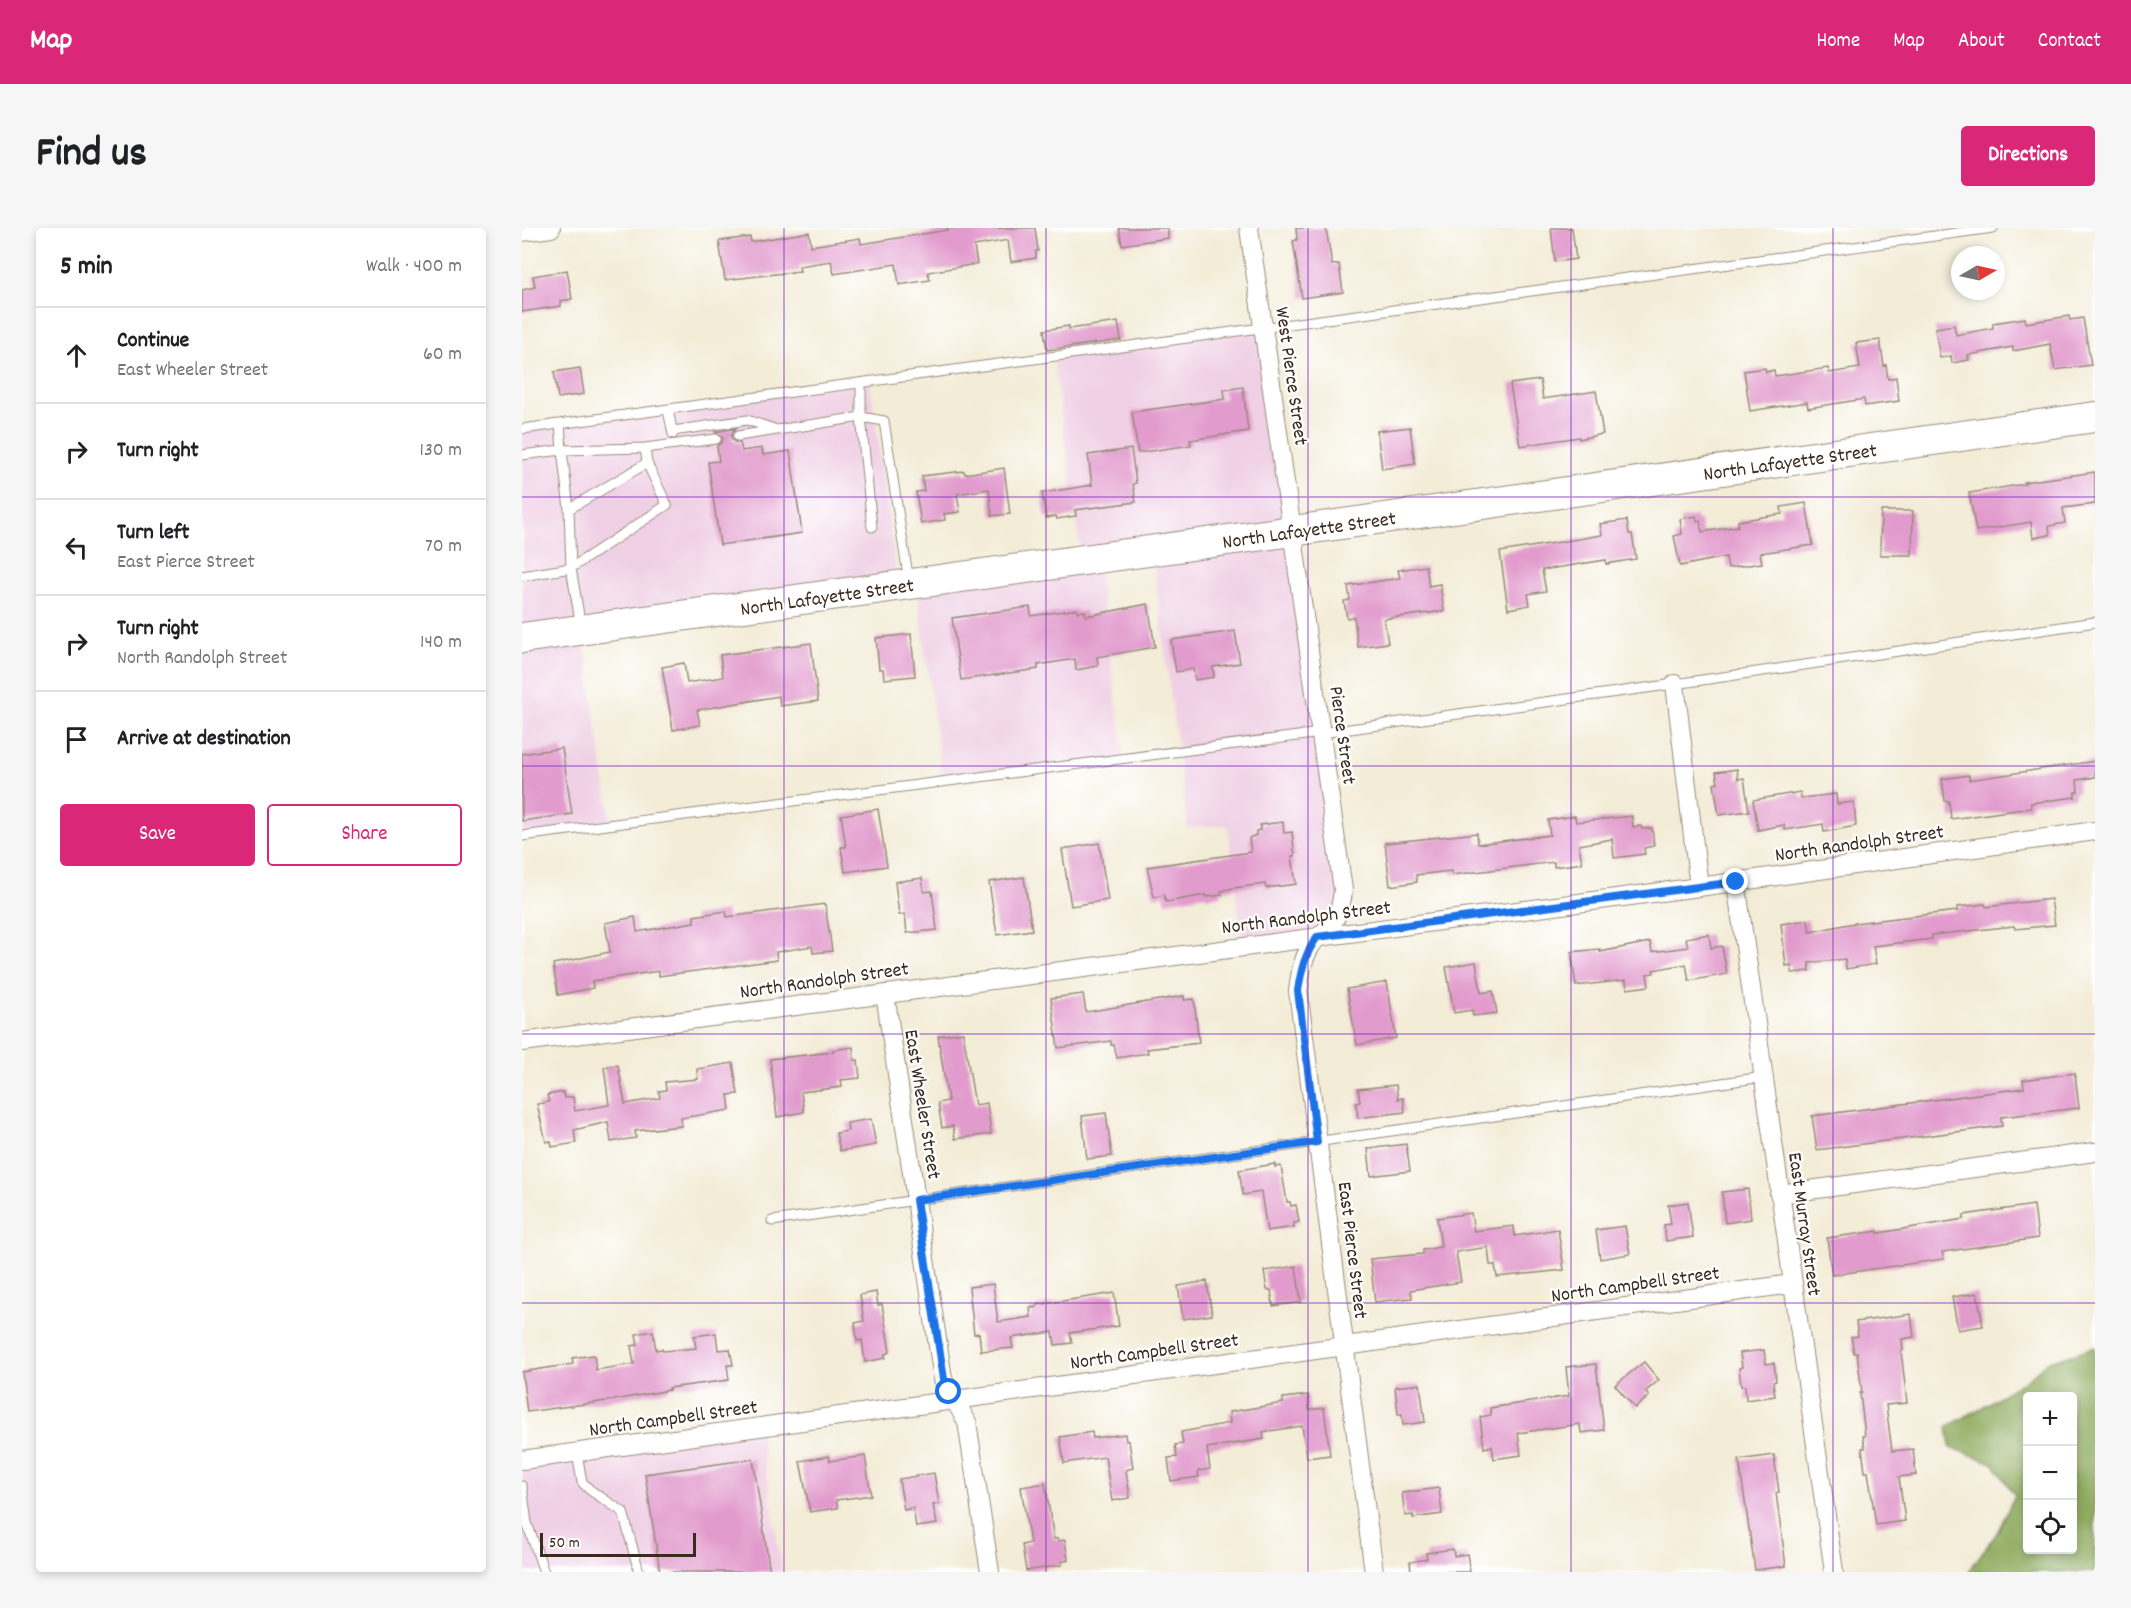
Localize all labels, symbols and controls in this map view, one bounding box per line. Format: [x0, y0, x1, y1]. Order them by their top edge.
text: Map [30, 22, 72, 62]
text: Home [1816, 27, 1860, 57]
text: Map [1893, 27, 1925, 57]
text: About [1958, 27, 2005, 57]
text: Contact [2038, 27, 2101, 57]
text: Find us [36, 126, 147, 186]
button: Directions [1961, 126, 2095, 186]
north arrow [1951, 246, 2005, 300]
text: 5 min [60, 249, 113, 286]
text: Walk · 400 m [366, 253, 462, 281]
street label: West Pierce Street [1266, 305, 1314, 448]
text: Continue [117, 326, 189, 357]
icon: ahead [60, 339, 93, 372]
text: 60 m [423, 341, 462, 369]
text: East Wheeler Street [117, 357, 268, 385]
icon: right [60, 435, 93, 468]
text: Turn right [117, 436, 199, 467]
text: 130 m [420, 437, 462, 465]
street label: North Lafayette Street [1702, 438, 1879, 490]
street label: North Lafayette Street [1221, 506, 1398, 558]
text: Turn left [117, 518, 189, 549]
icon: left [60, 531, 93, 564]
text: 70 m [425, 533, 462, 561]
text: East Pierce Street [117, 549, 255, 577]
street label: North Lafayette Street [739, 573, 916, 625]
text: Turn right [117, 614, 199, 645]
icon: right [60, 627, 93, 660]
text: 140 m [420, 629, 462, 657]
text: North Randolph Street [117, 645, 287, 673]
street label: Pierce Street [1320, 684, 1362, 786]
icon: arrive [60, 723, 93, 756]
text: Arrive at destination [117, 724, 291, 755]
button: Save [60, 804, 255, 866]
button: Share [267, 804, 462, 866]
street label: North Randolph Street [1773, 819, 1946, 871]
route end [1722, 868, 1748, 894]
street label: North Randolph Street [1220, 895, 1393, 943]
street label: North Randolph Street [738, 956, 911, 1008]
street label: East Wheeler Street [895, 1028, 947, 1181]
street label: East Murray Street [1779, 1151, 1827, 1298]
street label: East Pierce Street [1329, 1180, 1373, 1320]
street label: North Campbell Street [1549, 1260, 1721, 1312]
street label: North Campbell Street [1068, 1327, 1240, 1379]
route start [935, 1378, 961, 1404]
map controls [2023, 1392, 2077, 1554]
button: + [2023, 1392, 2077, 1446]
street label: North Campbell Street [587, 1394, 759, 1446]
button: − [2023, 1446, 2077, 1500]
button: locate [2023, 1500, 2077, 1554]
scale bar [540, 1530, 696, 1558]
text: 50 m [549, 1532, 580, 1555]

